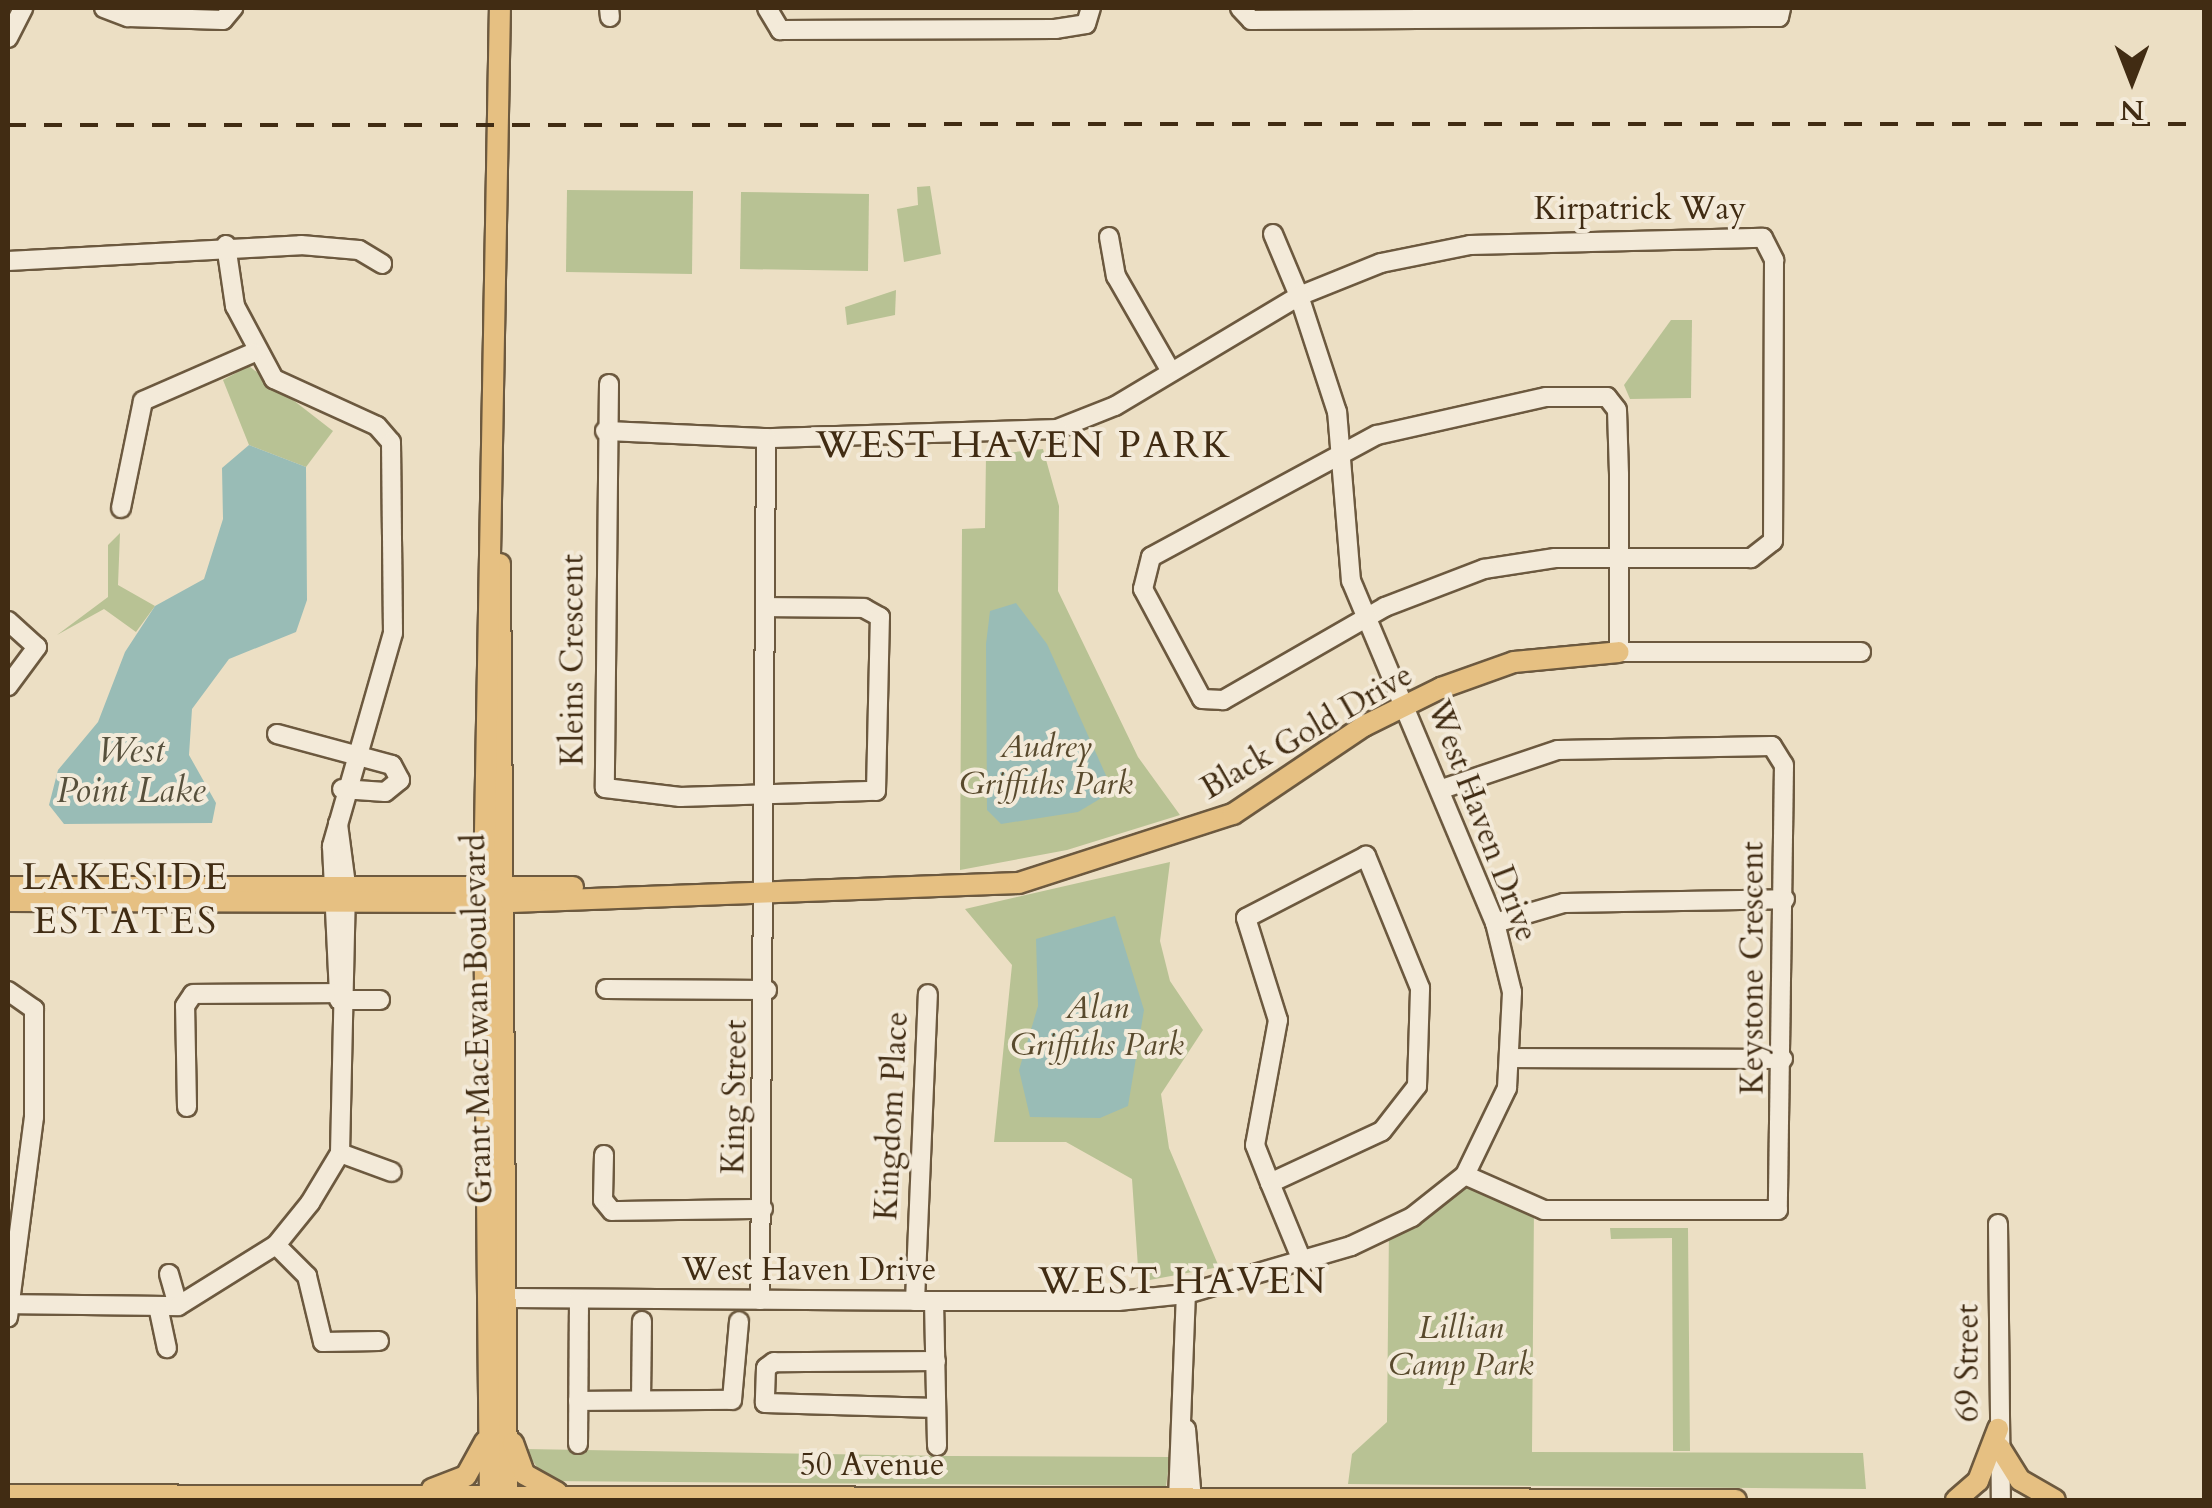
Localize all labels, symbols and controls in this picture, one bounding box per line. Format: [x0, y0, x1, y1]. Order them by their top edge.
north arrow [2082, 30, 2182, 130]
text: N [2120, 91, 2144, 129]
street label: Kirpatrick Way [1534, 190, 1746, 228]
district label: WEST HAVEN PARK [816, 423, 1232, 469]
street label: Kleins Crescent [554, 554, 592, 766]
street label: Black Gold Drive [1194, 656, 1420, 808]
street label: West Haven Drive [1418, 695, 1546, 947]
park label: Audrey Griffiths Park [959, 729, 1133, 804]
water label: West Point Lake [56, 730, 206, 812]
street label: Grant MacEwan Boulevard [456, 834, 500, 1204]
street label: Keystone Crescent [1734, 841, 1772, 1095]
district label: LAKESIDE ESTATES [22, 855, 230, 944]
park label: Alan Griffiths Park [1010, 990, 1184, 1065]
street label: Kingdom Place [867, 1011, 917, 1221]
street label: King Street [714, 1019, 756, 1175]
street label: West Haven Drive [682, 1251, 936, 1289]
district label: WEST HAVEN [1038, 1259, 1328, 1305]
street label: 69 Street [1949, 1304, 1987, 1422]
park label: Lillian Camp Park [1388, 1310, 1534, 1385]
street label: 50 Avenue [799, 1446, 945, 1484]

